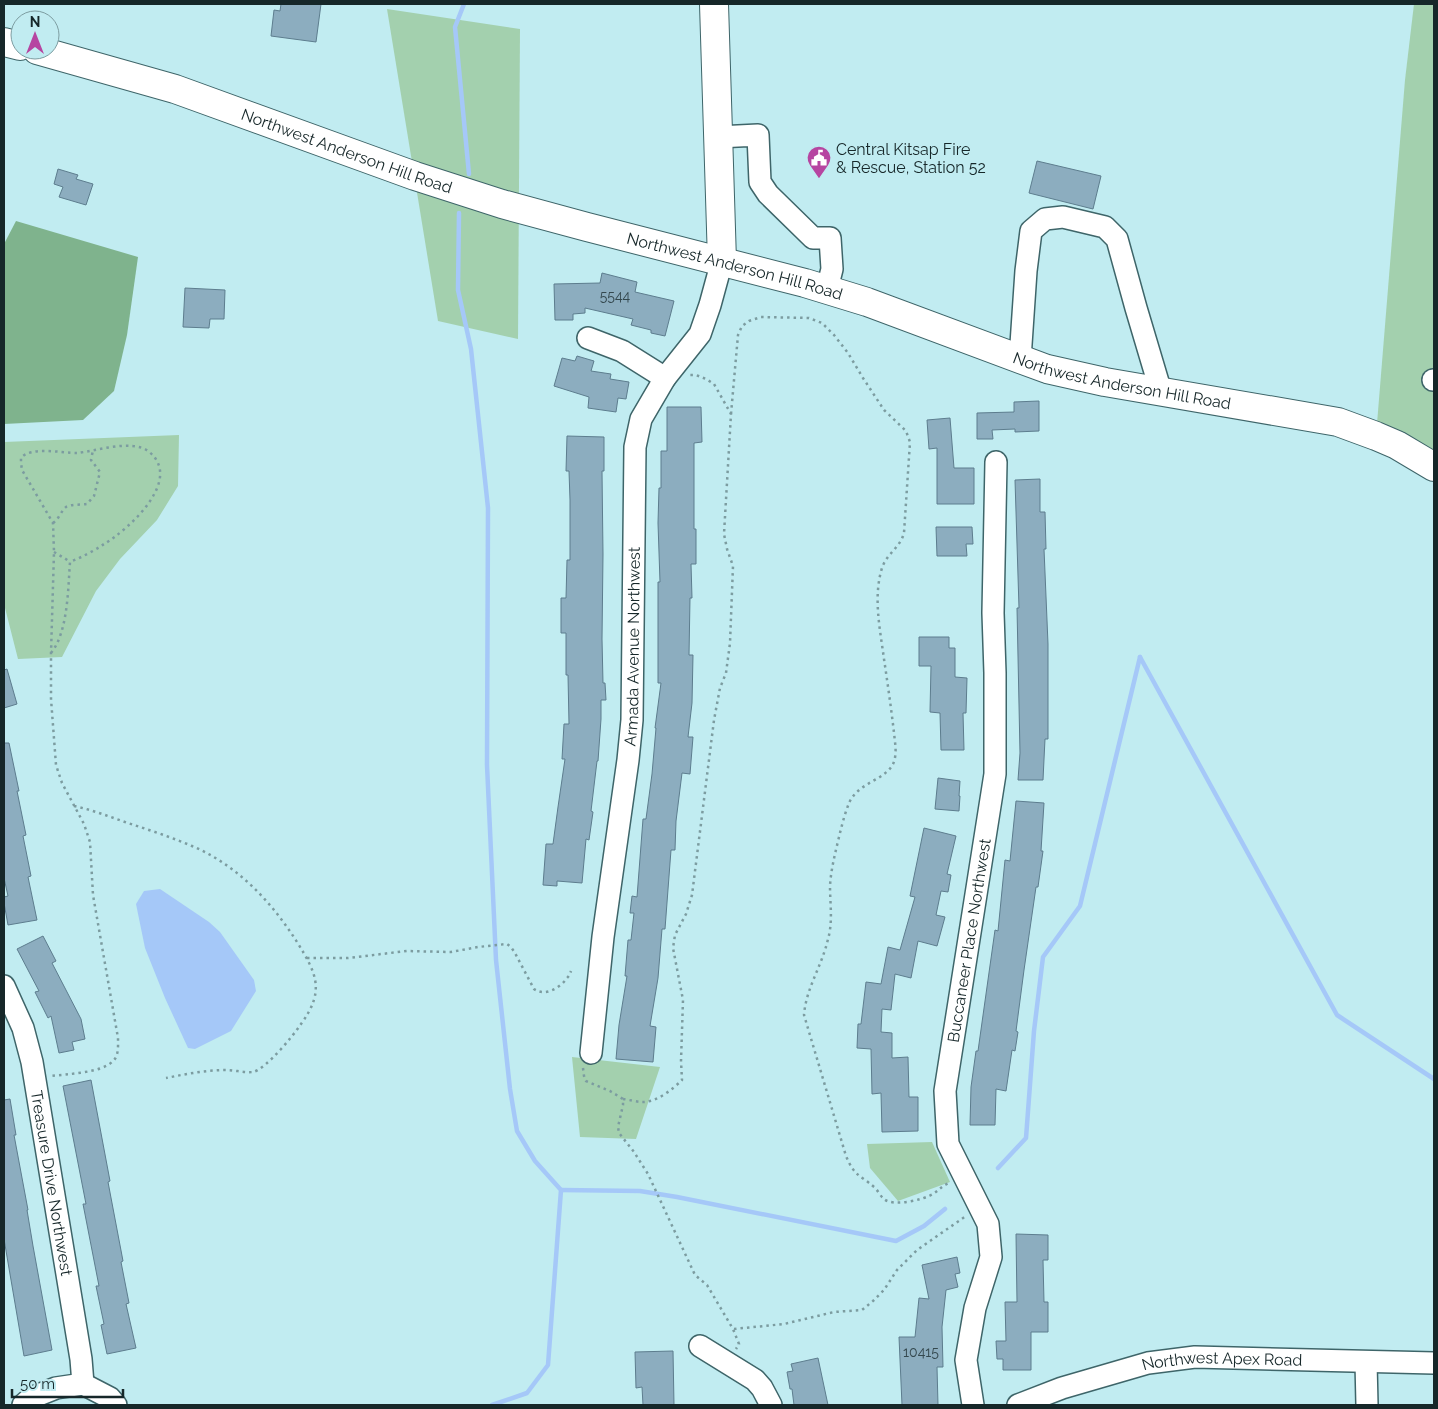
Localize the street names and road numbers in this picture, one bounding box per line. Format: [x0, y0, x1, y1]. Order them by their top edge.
street label: Northwest Anderson Hill Road [239, 104, 455, 197]
street label: Northwest Anderson Hill Road [625, 228, 845, 304]
street label: Northwest Anderson Hill Road [1010, 348, 1233, 413]
street label: Armada Avenue Northwest [620, 546, 643, 747]
street label: Buccaneer Place Northwest [943, 836, 994, 1044]
street label: Treasure Drive Northwest [27, 1089, 77, 1278]
street label: Northwest Apex Road [1139, 1347, 1303, 1374]

